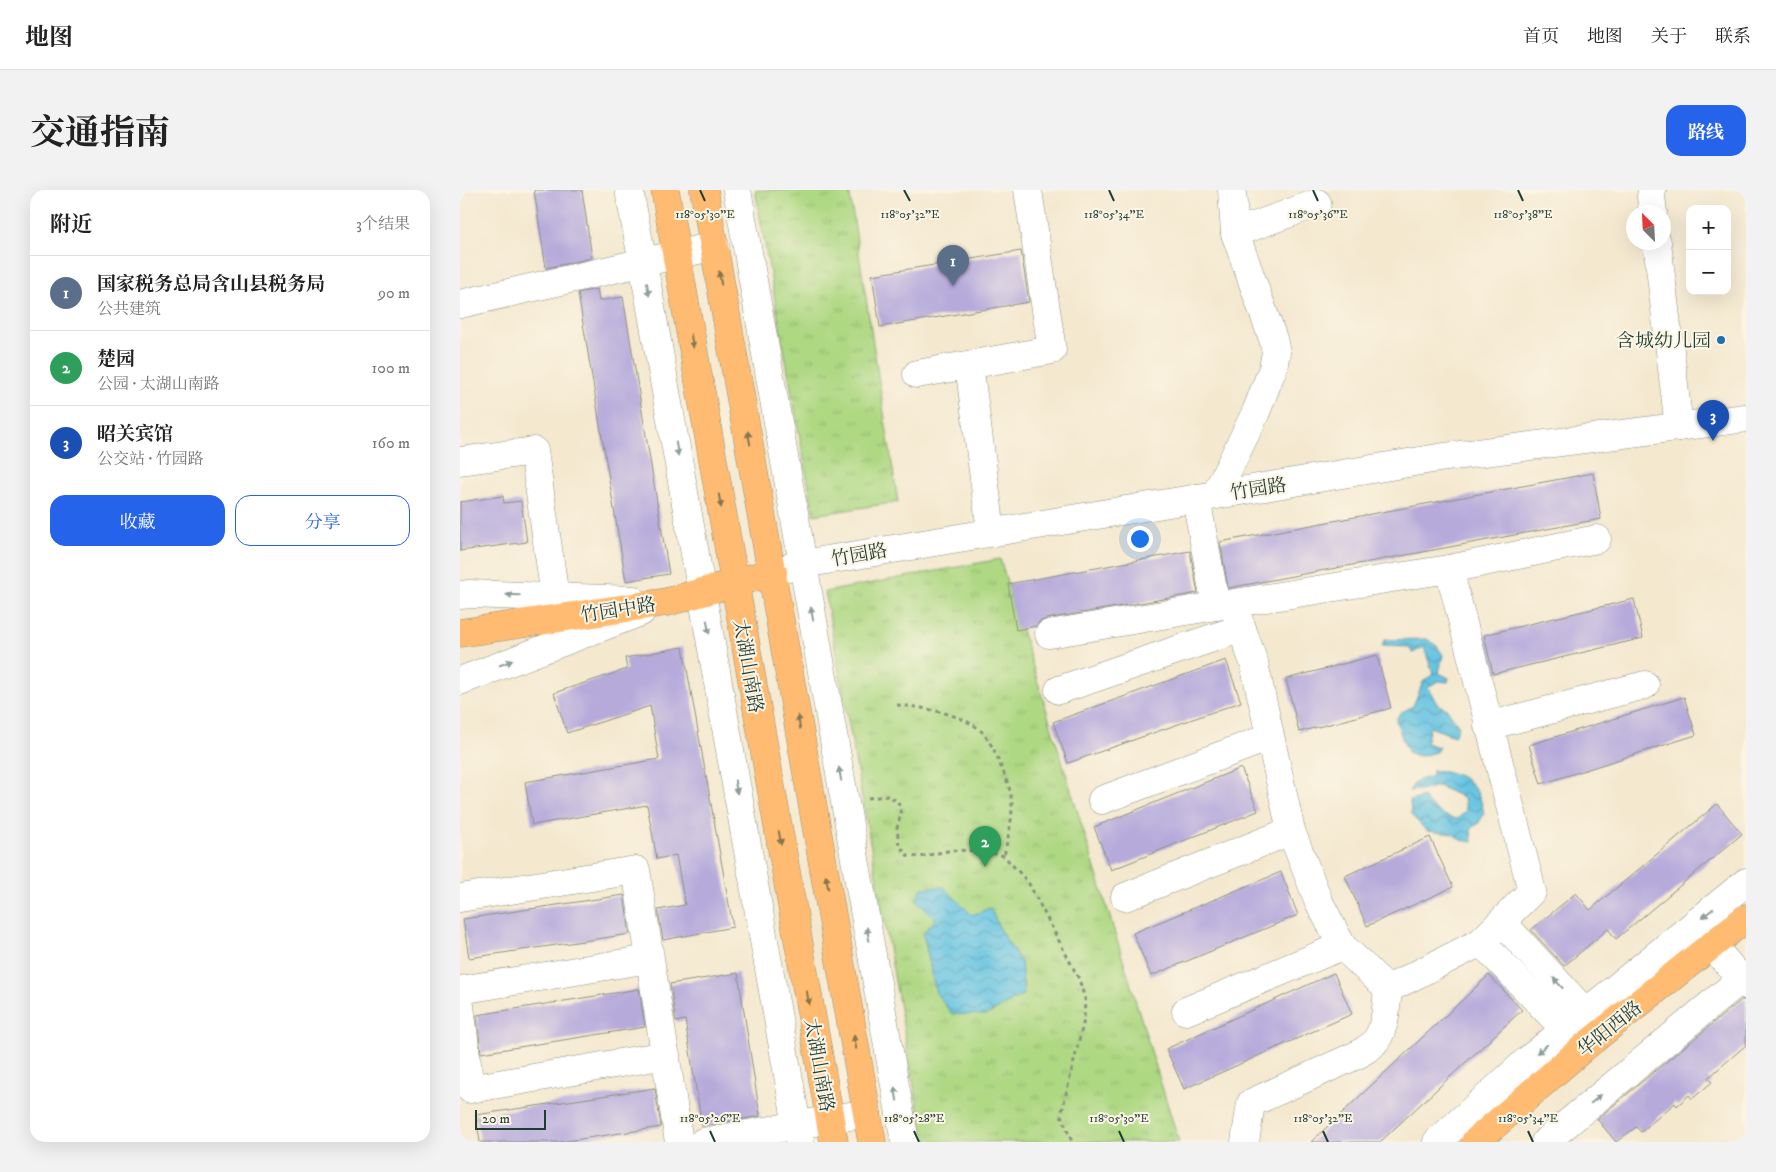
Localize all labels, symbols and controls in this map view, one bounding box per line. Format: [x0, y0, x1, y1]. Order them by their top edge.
text: 地图 [25, 23, 73, 53]
text: 首页 [1523, 26, 1559, 48]
text: 地图 [1587, 26, 1623, 48]
text: 关于 [1651, 26, 1687, 48]
text: 联系 [1715, 26, 1751, 48]
button: 路线 [1666, 105, 1746, 156]
text: 交通指南 [30, 112, 170, 156]
north arrow [1626, 205, 1671, 250]
map controls [1686, 205, 1731, 295]
button: + [1686, 205, 1731, 250]
text: 118°05'30"E [675, 207, 735, 222]
text: 118°05'32"E [881, 207, 940, 222]
text: 118°05'34"E [1084, 207, 1144, 222]
text: 118°05'36"E [1288, 207, 1348, 222]
text: 118°05'38"E [1493, 207, 1553, 222]
text: 附近 [50, 212, 92, 238]
text: 3个结果 [356, 214, 410, 234]
pin: 1 [937, 245, 969, 286]
button: − [1686, 250, 1731, 295]
one-way arrow [716, 269, 724, 285]
text: 国家税务总局含山县税务局 [97, 273, 325, 296]
one-way arrow [645, 282, 653, 298]
text: 1 [63, 283, 69, 303]
text: 90 m [378, 283, 410, 303]
text: 公共建筑 [97, 299, 161, 319]
place label: 含城幼儿园 [1616, 330, 1711, 353]
one-way arrow [688, 334, 696, 350]
marker: 含城幼儿园 [1715, 334, 1727, 346]
text: 楚园 [97, 348, 135, 371]
text: 2 [62, 358, 70, 378]
text: 100 m [372, 358, 410, 378]
text: 公园 · 太湖山南路 [97, 374, 220, 394]
pin: 3 [1697, 400, 1729, 441]
text: 昭关宾馆 [97, 423, 173, 446]
one-way arrow [744, 429, 752, 445]
text: 3 [63, 433, 69, 453]
text: 160 m [372, 433, 410, 453]
one-way arrow [673, 442, 681, 458]
text: 公交站 · 竹园路 [97, 449, 204, 469]
street label: 竹园路 [1228, 474, 1288, 505]
one-way arrow [717, 494, 725, 510]
button: 收藏 [50, 495, 225, 546]
button: 分享 [235, 495, 410, 546]
your location [1127, 526, 1153, 552]
street label: 竹园路 [829, 539, 889, 572]
one-way arrow [505, 591, 521, 599]
street label: 竹园中路 [579, 593, 658, 628]
one-way arrow [807, 605, 815, 621]
street label: 太湖山南路 [728, 617, 767, 715]
one-way arrow [704, 619, 712, 634]
one-way arrow [498, 659, 513, 667]
one-way arrow [794, 714, 802, 730]
one-way arrow [835, 766, 843, 782]
one-way arrow [733, 779, 741, 795]
pin: 2 [969, 826, 1001, 867]
one-way arrow [776, 830, 784, 846]
one-way arrow [822, 874, 830, 890]
one-way arrow [1702, 907, 1715, 918]
one-way arrow [864, 926, 872, 942]
one-way arrow [1553, 976, 1564, 989]
one-way arrow [804, 990, 812, 1005]
street label: 华阳西路 [1573, 996, 1647, 1062]
street label: 太湖山南路 [799, 1016, 838, 1114]
one-way arrow [850, 1034, 858, 1050]
one-way arrow [1535, 1043, 1548, 1054]
one-way arrow [892, 1086, 900, 1102]
one-way arrow [1589, 1094, 1602, 1105]
scale bar [475, 1107, 546, 1130]
text: 20 m [482, 1110, 510, 1128]
text: 118°05'26"E [680, 1111, 741, 1126]
text: 118°05'28"E [884, 1111, 945, 1126]
text: 118°05'30"E [1089, 1111, 1149, 1126]
text: 118°05'32"E [1294, 1111, 1353, 1126]
text: 118°05'34"E [1498, 1111, 1558, 1126]

